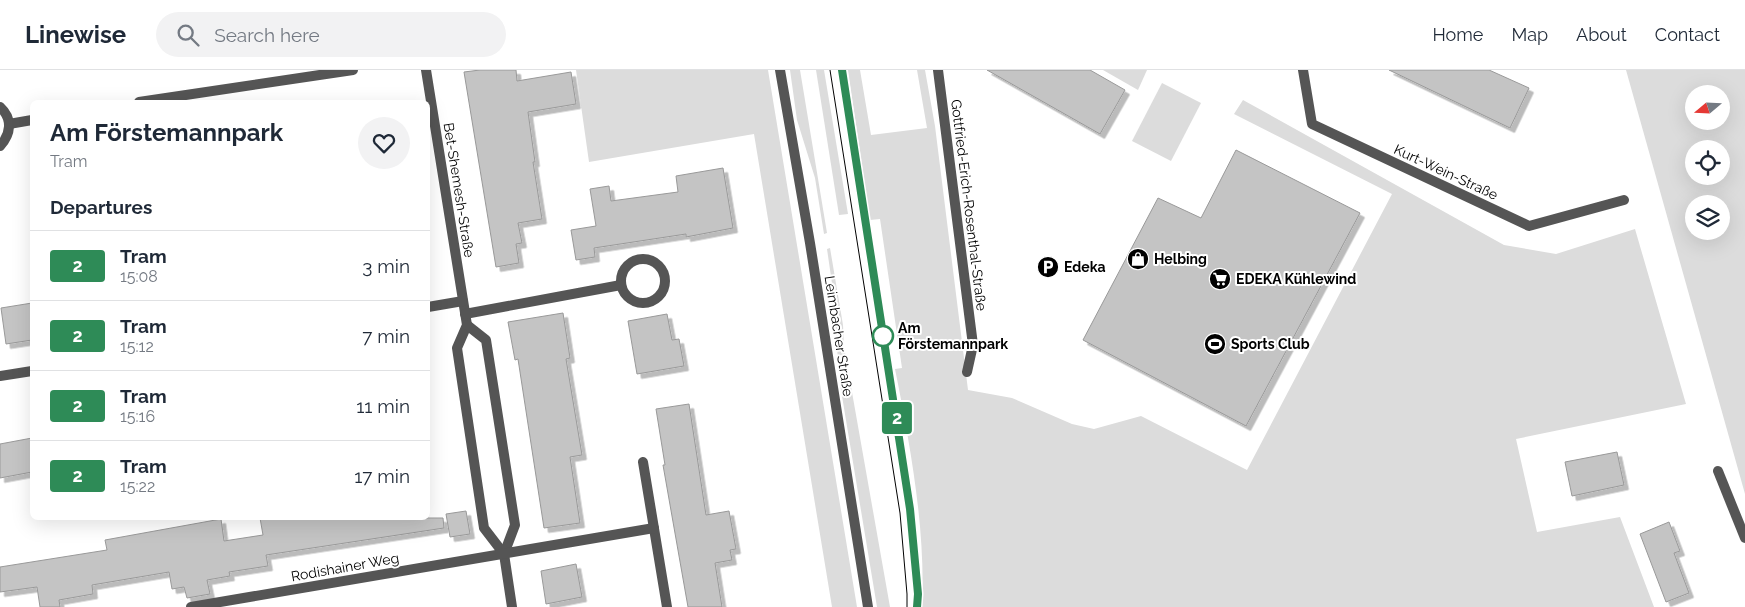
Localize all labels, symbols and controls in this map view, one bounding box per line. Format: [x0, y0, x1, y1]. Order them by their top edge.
search box [156, 12, 506, 57]
text: Linewise [25, 20, 126, 49]
icon: search [174, 21, 202, 49]
text: Search here [214, 24, 320, 46]
text: Home [1432, 24, 1483, 45]
text: Map [1511, 24, 1548, 45]
text: About [1576, 24, 1627, 45]
text: Contact [1655, 24, 1720, 45]
north arrow [1685, 85, 1730, 130]
map controls [1685, 85, 1730, 240]
street label: Gottfried-Erich-Rosenthal-Straße [948, 98, 990, 312]
button: heart [358, 117, 410, 169]
text: Am Förstemannpark [50, 118, 283, 147]
street label: Bet-Shemesh-Straße [440, 121, 478, 259]
button: locate [1685, 140, 1730, 185]
street label: Kurt-Wein-Straße [1392, 141, 1500, 203]
text: Tram [50, 152, 87, 171]
button: layers [1685, 195, 1730, 240]
text: Departures [50, 196, 152, 218]
text: Tram [120, 245, 167, 267]
shop icon: Helbing [1126, 247, 1150, 271]
place label: Helbing [1154, 251, 1207, 267]
text: 2 [72, 255, 83, 276]
text: 3 min [362, 255, 410, 277]
parking icon: Edeka [1036, 255, 1060, 279]
place label: Edeka [1064, 259, 1105, 275]
text: 15:08 [120, 267, 158, 286]
supermarket icon: EDEKA Kühlewind [1208, 267, 1232, 291]
place label: EDEKA Kühlewind [1236, 271, 1356, 287]
street label: Leimbacher Straße [822, 274, 856, 398]
text: Tram [120, 315, 167, 337]
place label: Am Förstemannpark [898, 320, 1008, 352]
text: 2 [72, 325, 83, 346]
text: 7 min [362, 325, 410, 347]
marker: Am Förstemannpark [872, 325, 894, 347]
sports icon: Sports Club [1203, 332, 1227, 356]
place label: Sports Club [1231, 336, 1310, 352]
text: 15:12 [120, 337, 154, 356]
text: Tram [120, 385, 167, 407]
text: 2 [72, 395, 83, 416]
text: 11 min [356, 395, 410, 417]
line badge: 2 [881, 402, 913, 434]
text: 15:16 [120, 407, 155, 426]
text: 2 [892, 407, 902, 428]
text: Tram [120, 455, 167, 477]
text: 2 [72, 465, 83, 486]
text: 17 min [354, 465, 410, 487]
text: 15:22 [120, 477, 155, 496]
street label: Rodishainer Weg [290, 550, 400, 584]

